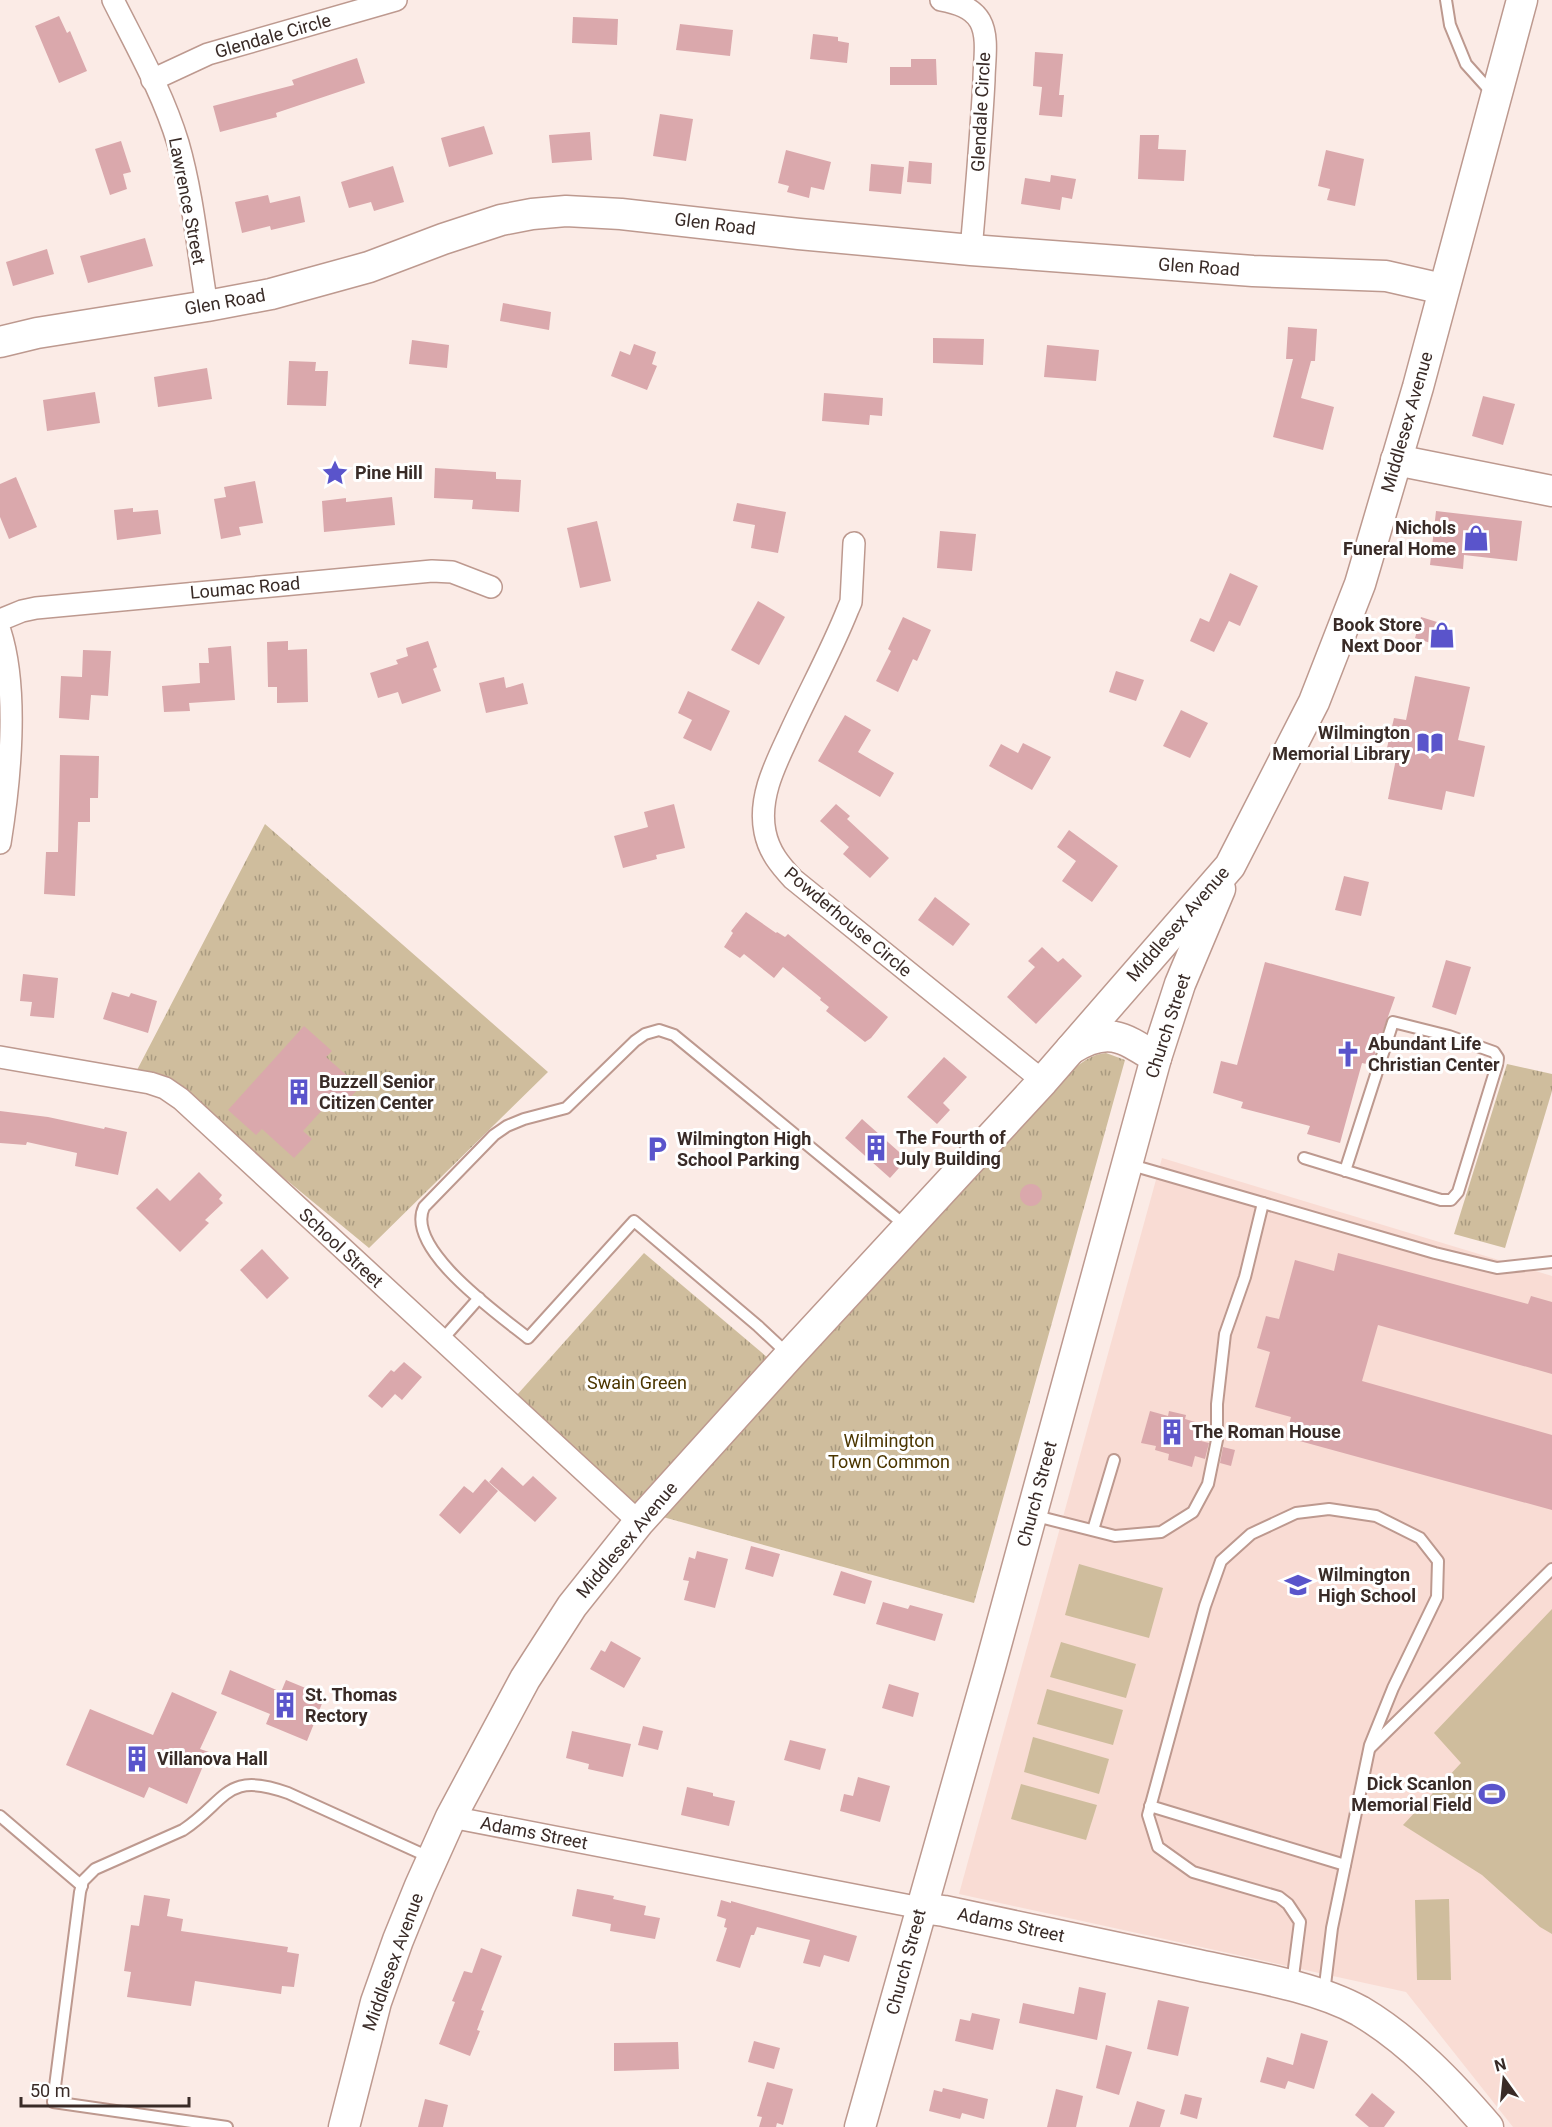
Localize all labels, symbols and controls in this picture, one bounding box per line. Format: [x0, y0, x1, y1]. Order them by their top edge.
street label: Glendale Circle [212, 9, 333, 62]
street label: Glendale Circle [967, 52, 994, 172]
street label: Lawrence Street [165, 135, 210, 266]
street label: Glen Road [673, 208, 757, 239]
street label: Glen Road [1157, 253, 1241, 280]
street label: Glen Road [183, 284, 267, 319]
street label: Middlesex Avenue [1376, 349, 1437, 495]
place icon: Pine Hill [320, 458, 350, 488]
place label: Pine Hill [355, 462, 423, 483]
place label: Nichols Funeral Home [1343, 517, 1456, 559]
shop icon: Nichols Funeral Home [1461, 523, 1491, 553]
street label: Loumac Road [189, 572, 301, 603]
place label: Book Store Next Door [1333, 614, 1422, 656]
shop icon: Book Store Next Door [1427, 620, 1457, 650]
place label: Wilmington Memorial Library [1272, 722, 1411, 764]
library icon: Wilmington Memorial Library [1415, 728, 1445, 758]
street label: Powderhouse Circle [780, 862, 916, 981]
street label: Middlesex Avenue [1122, 862, 1233, 985]
street label: Church Street [1141, 971, 1194, 1081]
place label: Abundant Life Christian Center [1368, 1033, 1500, 1075]
church icon: Abundant Life Christian Center [1333, 1039, 1363, 1069]
place label: Buzzell Senior Citizen Center [319, 1071, 435, 1113]
building icon: Buzzell Senior Citizen Center [284, 1077, 314, 1107]
place label: The Fourth of July Building [896, 1127, 1006, 1169]
place label: Wilmington High School Parking [677, 1128, 811, 1170]
building icon: The Fourth of July Building [861, 1133, 891, 1163]
parking icon: Wilmington High School Parking [642, 1134, 672, 1164]
street label: School Street [295, 1204, 388, 1292]
park label: Swain Green [587, 1372, 687, 1393]
building icon: The Roman House [1157, 1417, 1187, 1447]
place label: The Roman House [1192, 1421, 1341, 1442]
park label: Wilmington Town Common [828, 1430, 950, 1472]
street label: Church Street [1012, 1439, 1061, 1549]
street label: Middlesex Avenue [572, 1477, 681, 1602]
place label: Wilmington High School [1318, 1564, 1416, 1606]
school or university icon: Wilmington High School [1283, 1570, 1313, 1600]
place label: St. Thomas Rectory [305, 1684, 397, 1726]
building icon: St. Thomas Rectory [270, 1690, 300, 1720]
building icon: Villanova Hall [122, 1744, 152, 1774]
place label: Villanova Hall [157, 1748, 268, 1769]
place label: Dick Scanlon Memorial Field [1351, 1773, 1472, 1815]
sports icon: Dick Scanlon Memorial Field [1477, 1779, 1507, 1809]
street label: Adams Street [479, 1812, 590, 1853]
street label: Middlesex Avenue [358, 1890, 427, 2034]
street label: Adams Street [956, 1903, 1067, 1946]
street label: Church Street [881, 1907, 930, 2017]
north arrow [1474, 2049, 1534, 2109]
text: N [1492, 2054, 1508, 2076]
scale bar [21, 2070, 189, 2108]
text: 50 m [30, 2080, 70, 2101]

